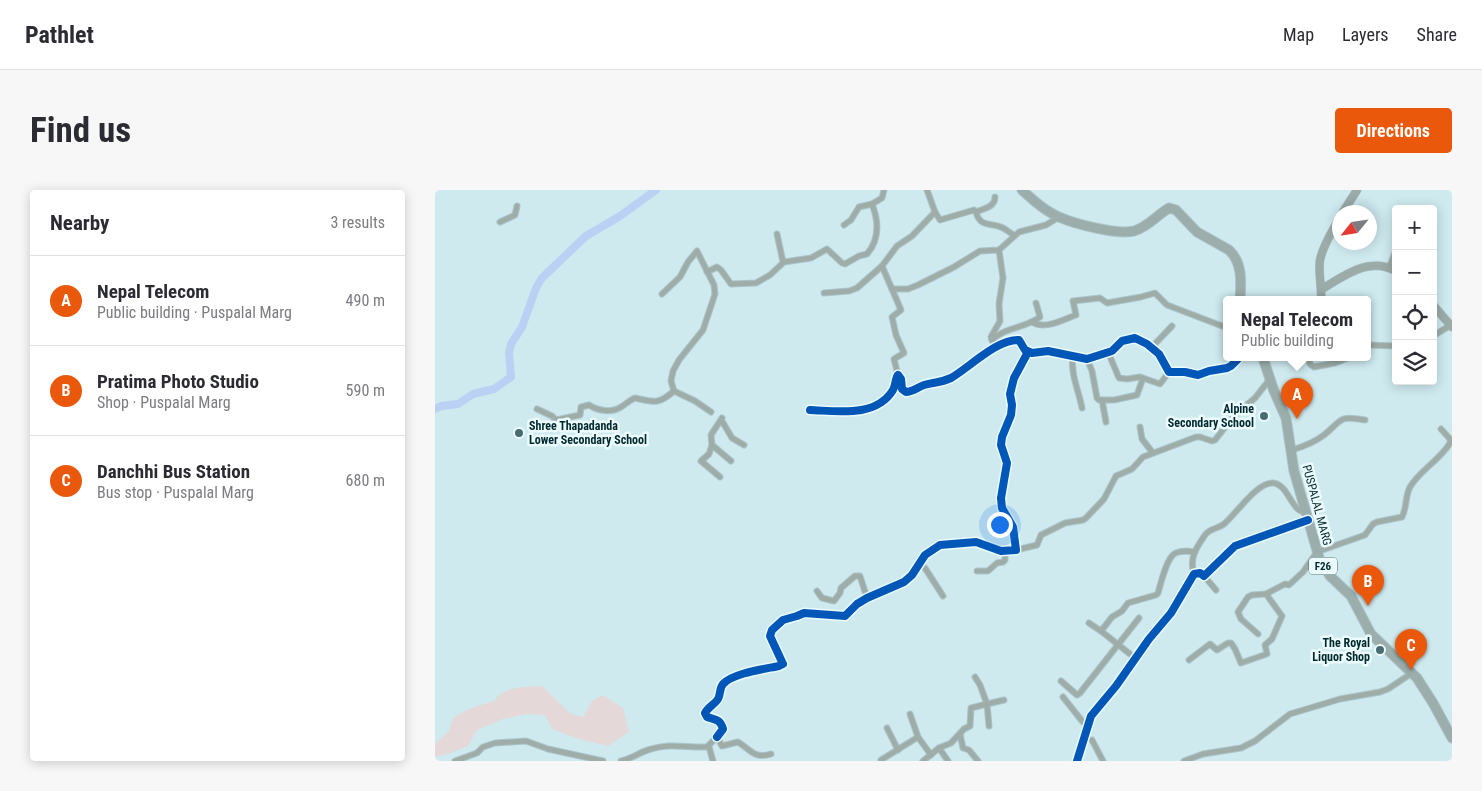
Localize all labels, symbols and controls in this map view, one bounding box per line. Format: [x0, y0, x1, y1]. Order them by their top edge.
text: Pathlet [25, 21, 94, 49]
text: Map [1283, 24, 1314, 45]
text: Layers [1342, 24, 1389, 45]
text: Share [1417, 24, 1457, 45]
button: Directions [1335, 108, 1452, 153]
text: Find us [30, 110, 131, 151]
north arrow [1332, 205, 1377, 250]
map controls [1392, 205, 1437, 385]
button: + [1392, 205, 1437, 250]
text: Nearby [50, 211, 109, 235]
text: 3 results [330, 213, 385, 232]
button: − [1392, 250, 1437, 295]
text: Nepal Telecom [97, 280, 209, 303]
text: A [61, 291, 71, 310]
text: 490 m [346, 291, 385, 310]
button: locate [1392, 295, 1437, 340]
popup [1223, 296, 1371, 361]
text: Public building · Puspalal Marg [97, 303, 292, 322]
text: Nepal Telecom [1241, 308, 1353, 331]
text: Public building [1241, 331, 1334, 350]
button: layers [1392, 340, 1437, 385]
text: Pratima Photo Studio [97, 370, 259, 393]
pin: A [1281, 378, 1313, 419]
text: B [62, 381, 70, 400]
text: 590 m [346, 381, 385, 400]
text: Shop · Puspalal Marg [97, 393, 231, 412]
place label: Alpine Secondary School [1168, 402, 1254, 430]
marker: Alpine Secondary School [1258, 410, 1270, 422]
place label: Shree Thapadanda Lower Secondary School [529, 419, 647, 447]
marker: Shree Thapadanda Lower Secondary School [513, 427, 525, 439]
text: Danchhi Bus Station [97, 460, 250, 483]
street label: PUSPALAL MARG [1299, 463, 1335, 547]
text: C [61, 471, 71, 490]
text: 680 m [346, 471, 385, 490]
text: Bus stop · Puspalal Marg [97, 483, 254, 502]
your location [987, 512, 1013, 538]
road number: F26 [1309, 558, 1337, 574]
pin: B [1352, 565, 1384, 606]
pin: C [1395, 629, 1427, 670]
place label: The Royal Liquor Shop [1312, 636, 1370, 664]
marker: The Royal Liquor Shop [1374, 644, 1386, 656]

